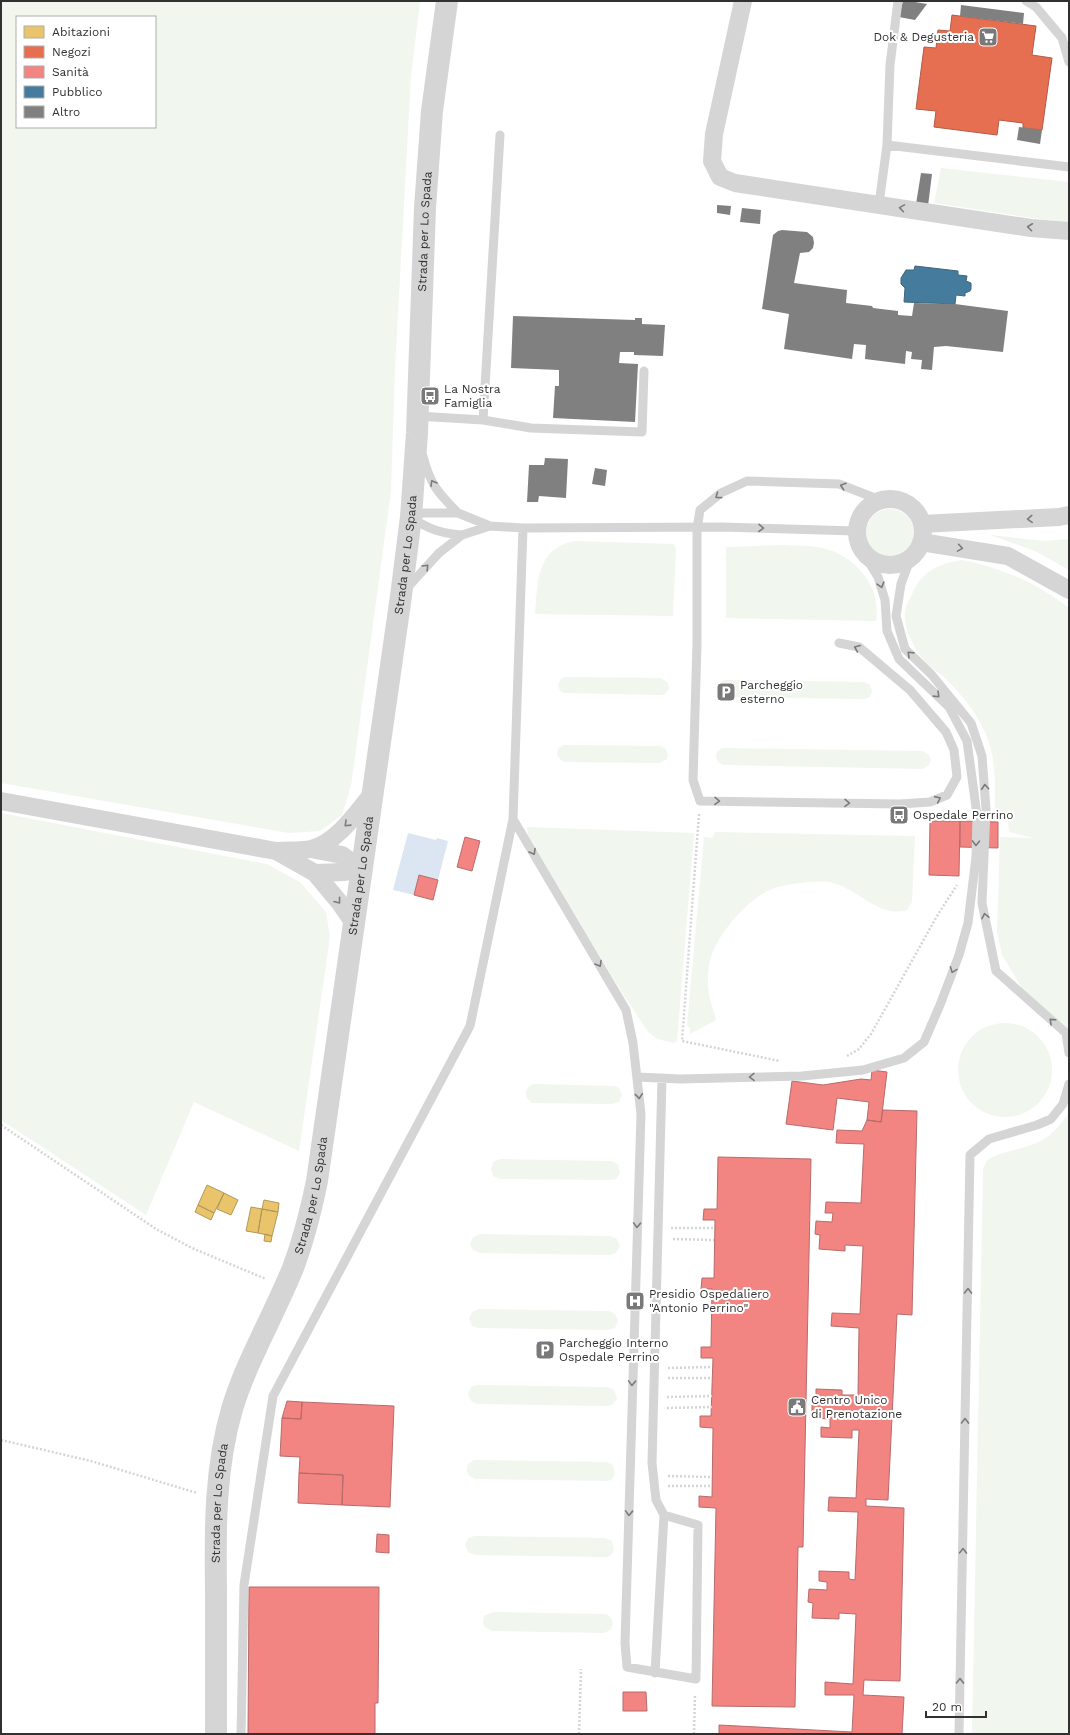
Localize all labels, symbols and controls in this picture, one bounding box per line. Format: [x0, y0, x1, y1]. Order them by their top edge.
legend [16, 16, 156, 128]
text: Abitazioni [52, 25, 110, 39]
supermarket icon: Dok & Degusteria [977, 26, 999, 48]
place label: Dok & Degusteria [873, 30, 974, 44]
text: Negozi [52, 45, 91, 59]
text: Sanità [52, 65, 89, 79]
text: Pubblico [52, 85, 103, 99]
text: Altro [52, 105, 80, 119]
street label: Strada per Lo Spada [415, 171, 435, 292]
one-way arrow [899, 204, 905, 213]
one-way arrow [1027, 223, 1033, 232]
place label: La Nostra Famiglia [444, 382, 501, 410]
bus stop icon: La Nostra Famiglia [419, 385, 441, 407]
one-way arrow [430, 480, 437, 487]
one-way arrow [840, 482, 847, 491]
one-way arrow [715, 491, 722, 498]
street label: Strada per Lo Spada [391, 494, 420, 615]
one-way arrow [1027, 514, 1033, 523]
one-way arrow [758, 524, 764, 533]
one-way arrow [957, 543, 963, 552]
one-way arrow [421, 564, 429, 572]
one-way arrow [876, 582, 884, 588]
one-way arrow [854, 644, 861, 652]
one-way arrow [907, 651, 915, 659]
place label: Parcheggio esterno [740, 678, 803, 706]
parking icon: Parcheggio esterno [715, 681, 737, 703]
one-way arrow [932, 691, 940, 698]
one-way arrow [981, 784, 990, 790]
one-way arrow [934, 796, 942, 804]
one-way arrow [714, 797, 720, 805]
one-way arrow [844, 799, 850, 807]
bus stop icon: Ospedale Perrino [888, 804, 910, 826]
place label: Ospedale Perrino [913, 808, 1014, 822]
street label: Strada per Lo Spada [345, 815, 376, 936]
one-way arrow [344, 819, 352, 827]
one-way arrow [972, 840, 980, 846]
one-way arrow [529, 848, 536, 855]
one-way arrow [333, 896, 340, 903]
one-way arrow [981, 913, 990, 919]
one-way arrow [595, 960, 602, 967]
one-way arrow [949, 967, 957, 974]
one-way arrow [1049, 1018, 1056, 1025]
one-way arrow [749, 1073, 755, 1081]
one-way arrow [634, 1093, 643, 1099]
street label: Strada per Lo Spada [291, 1136, 330, 1256]
one-way arrow [633, 1222, 641, 1228]
place label: Presidio Ospedaliero "Antonio Perrino" [649, 1287, 769, 1315]
one-way arrow [964, 1288, 972, 1294]
hospital icon: Presidio Ospedaliero "Antonio Perrino" [624, 1290, 646, 1312]
place label: Parcheggio Interno Ospedale Perrino [559, 1336, 668, 1364]
parking icon: Parcheggio Interno Ospedale Perrino [534, 1339, 556, 1361]
one-way arrow [628, 1380, 637, 1386]
place label: Centro Unico di Prenotazione [811, 1393, 902, 1421]
public building icon: Centro Unico di Prenotazione [786, 1396, 808, 1418]
one-way arrow [961, 1418, 969, 1424]
street label: Strada per Lo Spada [209, 1442, 231, 1563]
one-way arrow [624, 1510, 633, 1516]
one-way arrow [959, 1548, 967, 1554]
one-way arrow [956, 1678, 964, 1684]
scale bar [926, 1693, 986, 1719]
text: 20 m [932, 1700, 962, 1714]

